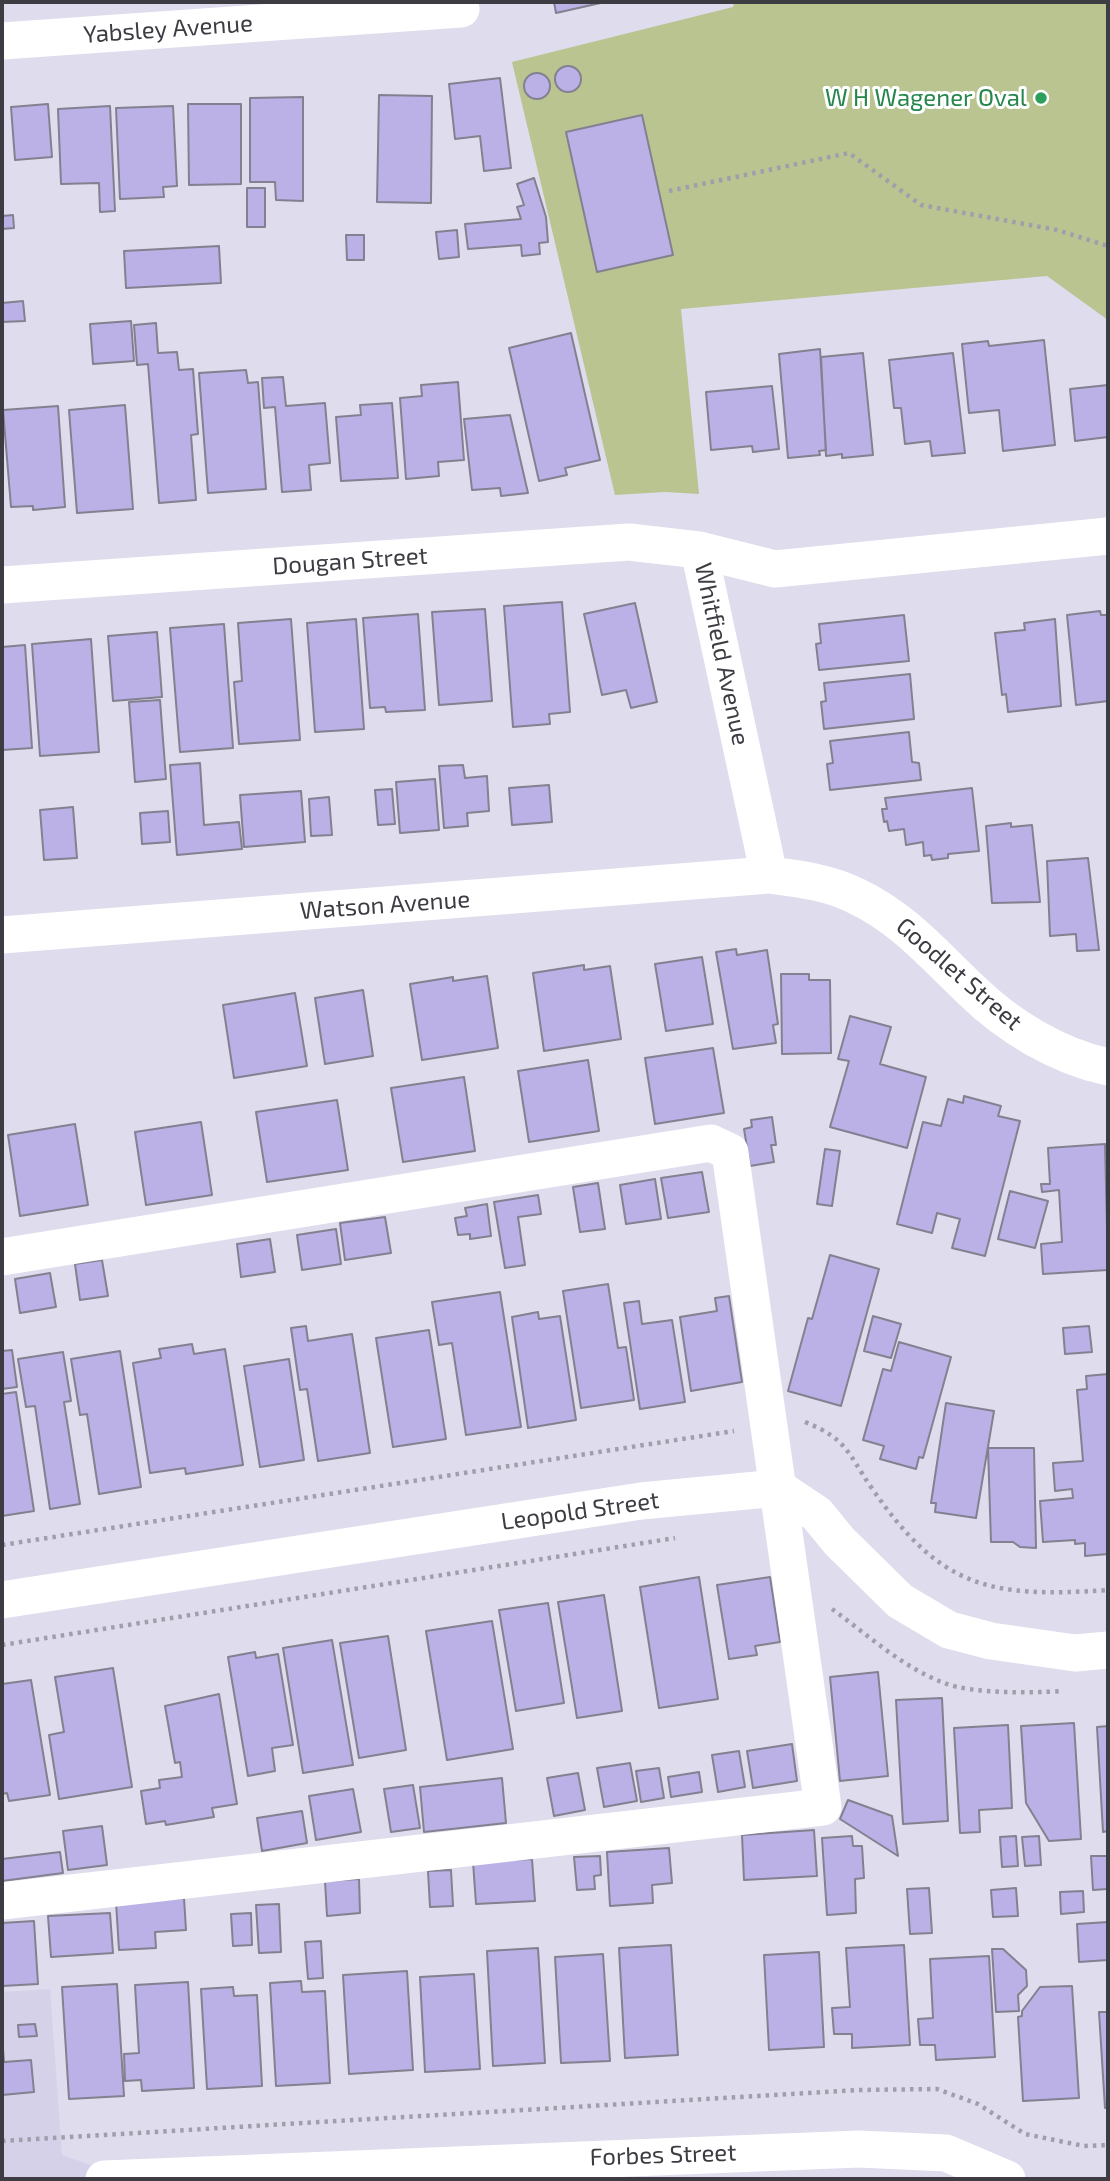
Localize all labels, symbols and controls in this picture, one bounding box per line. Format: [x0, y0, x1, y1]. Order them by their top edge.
street label: Yabsley Avenue [82, 9, 254, 49]
place label: W H Wagener Oval [825, 84, 1027, 112]
marker: W H Wagener Oval [1033, 90, 1049, 106]
street label: Dougan Street [271, 541, 429, 581]
street label: Whitfield Avenue [689, 560, 755, 748]
street label: Watson Avenue [299, 885, 471, 925]
street label: Goodlet Street [890, 912, 1028, 1036]
street label: Leopold Street [499, 1486, 661, 1536]
street label: Forbes Street [589, 2138, 737, 2172]

